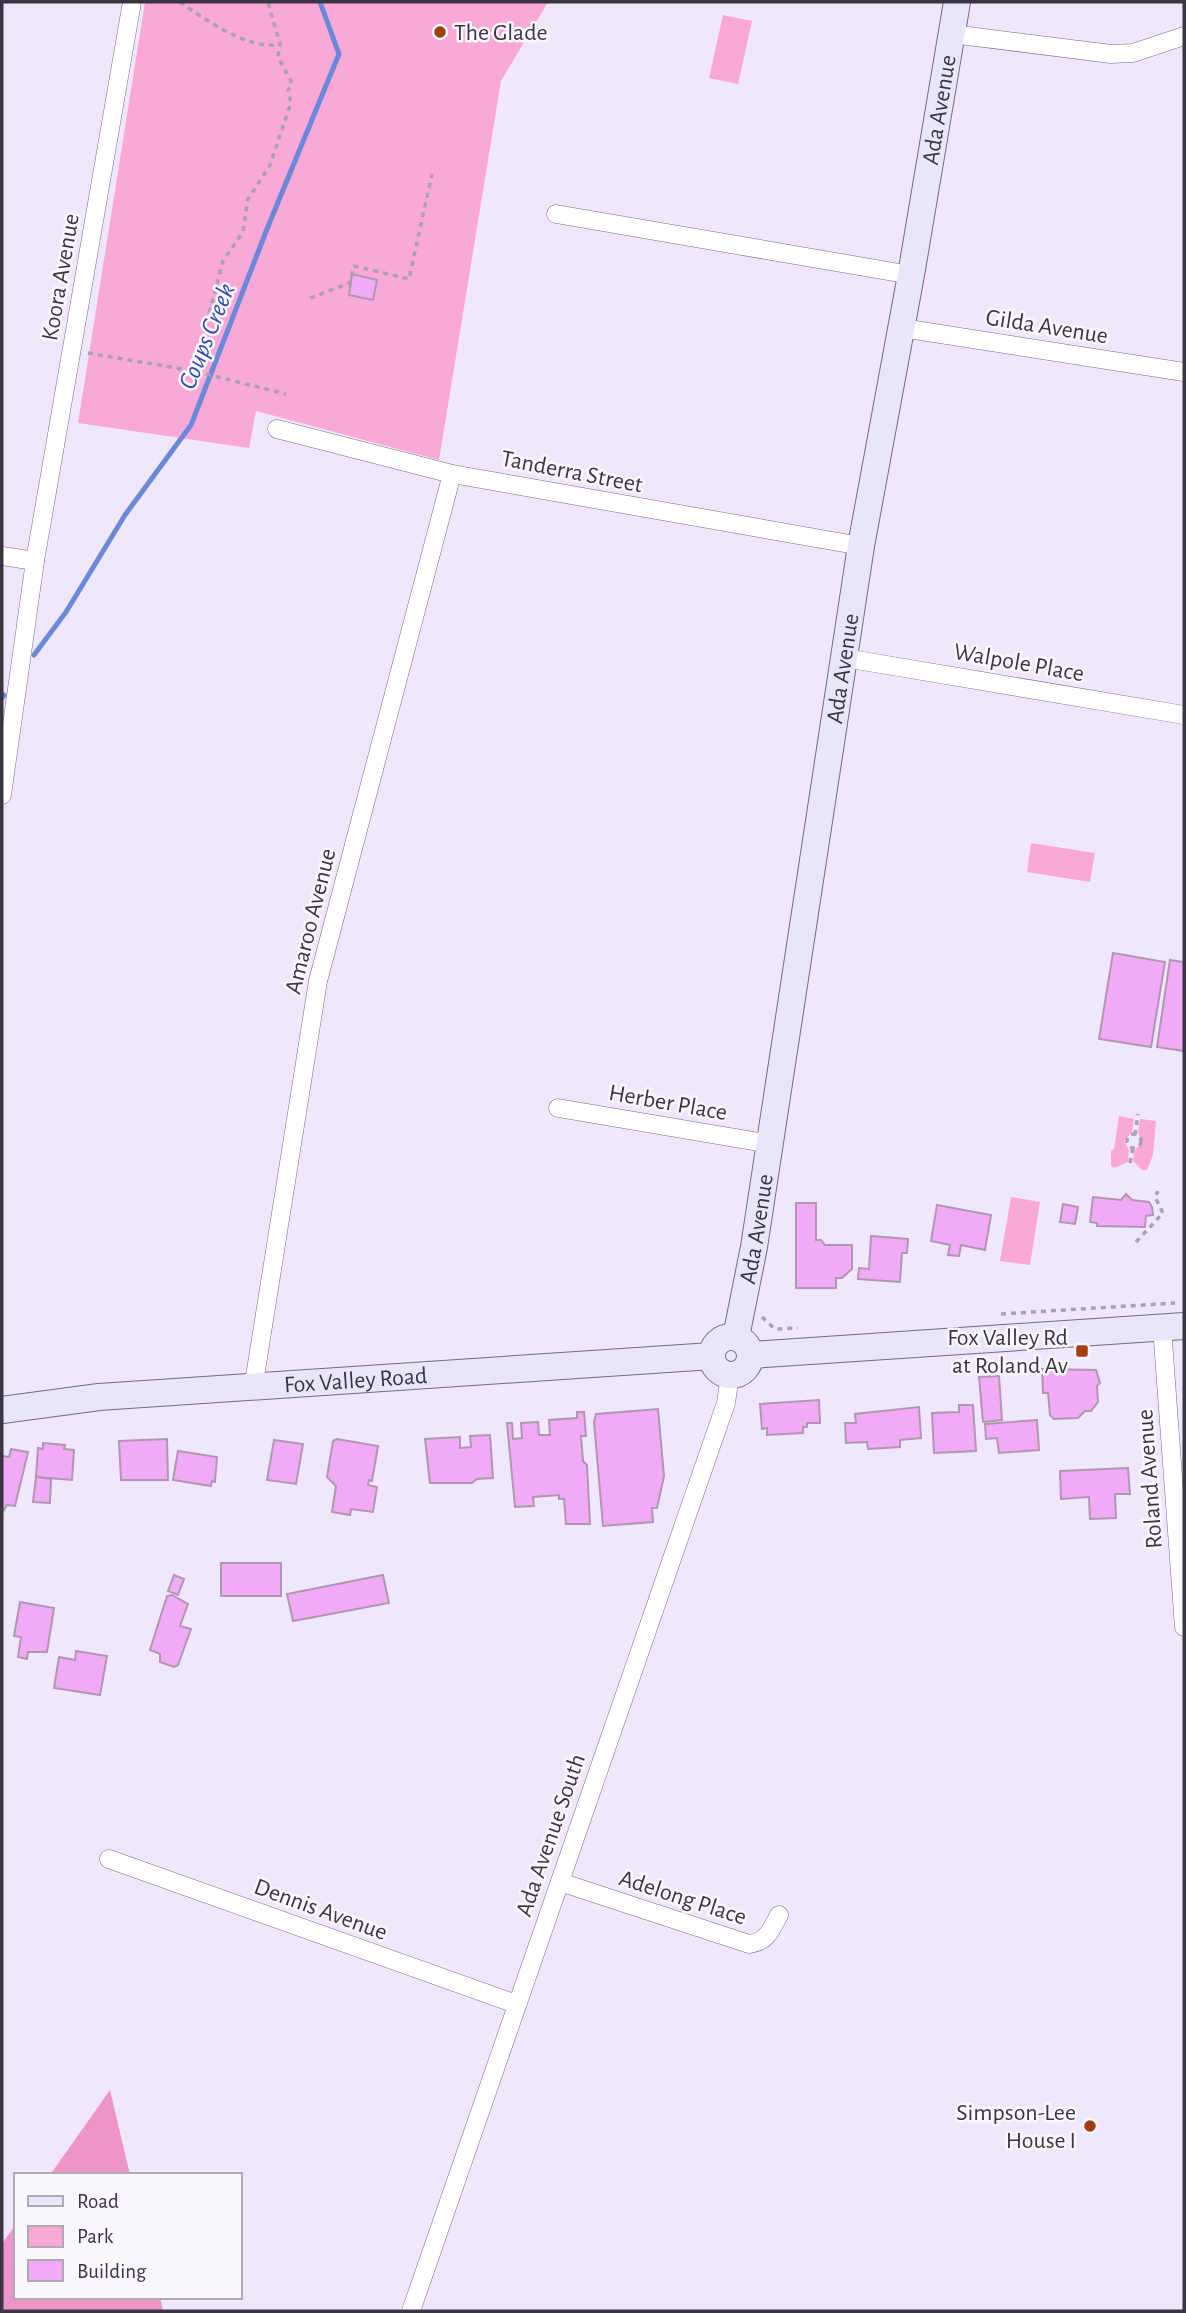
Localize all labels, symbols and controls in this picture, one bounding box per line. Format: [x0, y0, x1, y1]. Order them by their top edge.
place label: The Glade [454, 21, 548, 45]
marker: The Glade [432, 24, 448, 40]
street label: Ada Avenue [919, 53, 961, 167]
street label: Koora Avenue [38, 212, 84, 343]
water label: Coups Creek [174, 280, 240, 393]
street label: Gilda Avenue [984, 305, 1110, 349]
street label: Tanderra Street [499, 446, 645, 498]
street label: Ada Avenue [823, 612, 864, 725]
street label: Walpole Place [952, 640, 1086, 686]
street label: Amaroo Avenue [281, 846, 341, 996]
street label: Herber Place [607, 1081, 729, 1125]
street label: Ada Avenue [736, 1172, 778, 1286]
place label: Fox Valley Rd at Roland Av [947, 1326, 1068, 1378]
marker: Fox Valley Rd at Roland Av [1074, 1343, 1090, 1359]
street label: Fox Valley Road [283, 1364, 428, 1398]
street label: Roland Avenue [1133, 1408, 1167, 1549]
street label: Ada Avenue South [512, 1751, 590, 1920]
street label: Adelong Place [616, 1866, 749, 1930]
street label: Dennis Avenue [251, 1875, 390, 1945]
place label: Simpson-Lee House I [956, 2101, 1076, 2153]
marker: Simpson-Lee House I [1082, 2118, 1098, 2134]
legend [14, 2173, 242, 2299]
text: Road [77, 2191, 119, 2212]
text: Park [77, 2226, 114, 2247]
text: Building [77, 2261, 147, 2282]

